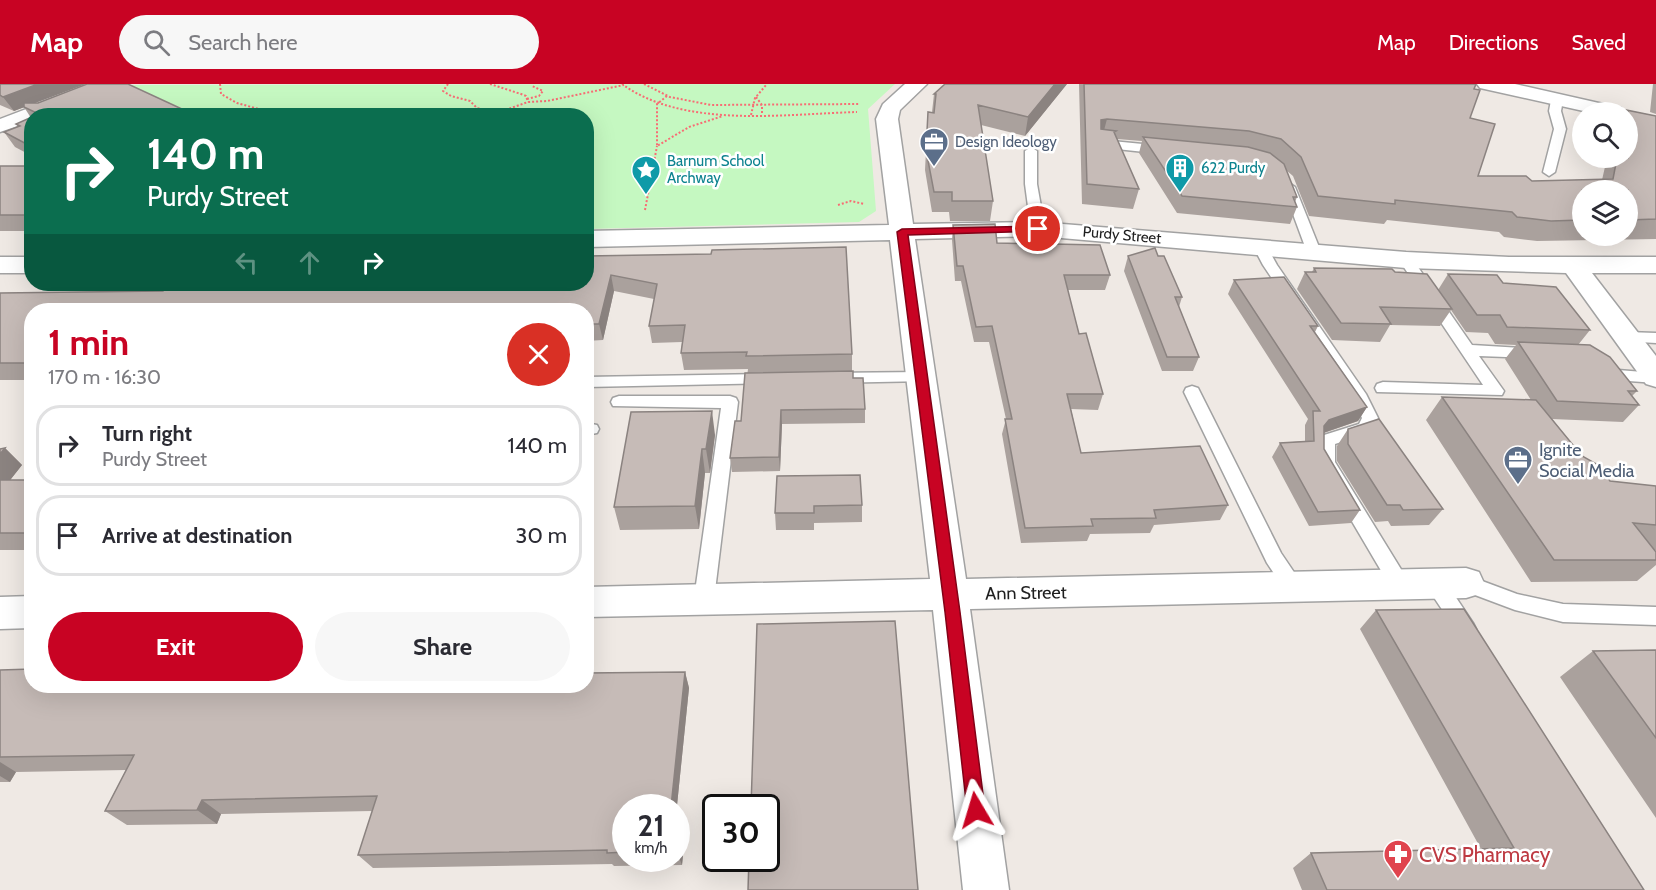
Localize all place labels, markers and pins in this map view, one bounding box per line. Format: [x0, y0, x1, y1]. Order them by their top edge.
office icon: Design Ideology [918, 126, 950, 168]
place label: Design Ideology [955, 133, 1057, 151]
place label: Barnum School Archway [667, 152, 765, 187]
building icon: 622 Purdy [1164, 152, 1196, 194]
place icon: Barnum School Archway [630, 154, 662, 196]
place label: 622 Purdy [1201, 159, 1266, 177]
pin [1012, 203, 1063, 254]
place label: Ignite Social Media [1539, 439, 1635, 482]
office icon: Ignite Social Media [1502, 444, 1534, 486]
pharmacy icon: CVS Pharmacy [1382, 838, 1414, 880]
place label: CVS Pharmacy [1419, 842, 1551, 867]

